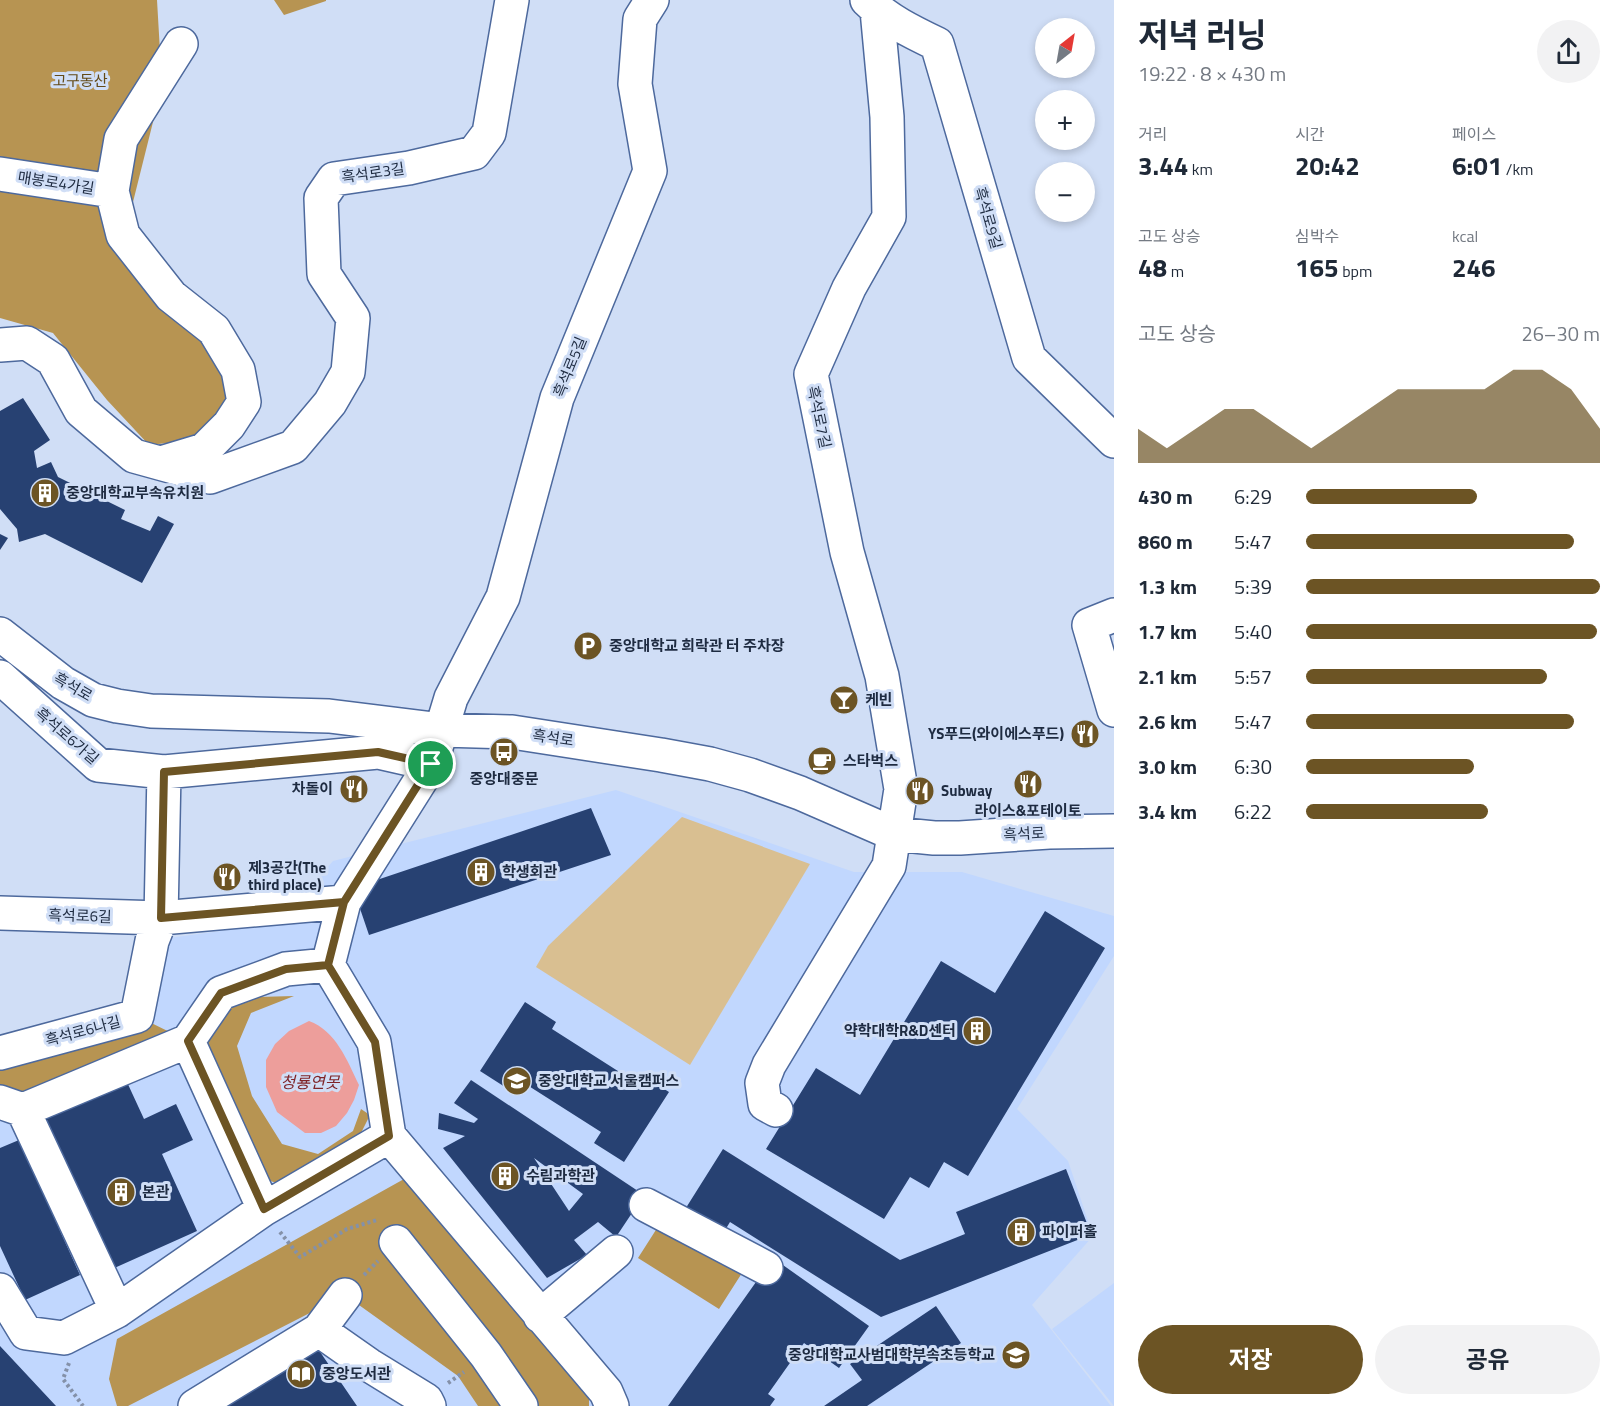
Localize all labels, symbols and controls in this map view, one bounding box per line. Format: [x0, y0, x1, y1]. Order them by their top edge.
text: 저녁 러닝 [1138, 10, 1267, 60]
north arrow [1035, 18, 1095, 78]
map controls [1035, 18, 1095, 222]
button: share [1537, 20, 1600, 83]
text: 19:22 · 8 × 430 m [1138, 58, 1286, 89]
park label: 고구동산 [52, 69, 108, 92]
button: + [1035, 90, 1095, 150]
text: 거리 [1138, 122, 1167, 146]
text: 시간 [1295, 122, 1324, 146]
text: 페이스 [1452, 122, 1496, 146]
text: 3.44 [1138, 146, 1188, 185]
text: 20:42 [1295, 146, 1360, 185]
text: 6:01 [1452, 146, 1502, 185]
street label: 흑석로3길 [340, 157, 406, 188]
text: km [1188, 157, 1213, 181]
text: /km [1502, 157, 1534, 181]
button: − [1035, 162, 1095, 222]
street label: 매봉로4가길 [16, 165, 96, 200]
street label: 흑석로9길 [969, 184, 1008, 252]
text: 고도 상승 [1138, 224, 1200, 248]
text: 심박수 [1295, 224, 1339, 248]
text: kcal [1452, 224, 1478, 248]
text: 48 [1138, 248, 1167, 287]
text: 165 [1295, 248, 1339, 287]
text: 246 [1452, 248, 1496, 287]
text: m [1167, 259, 1184, 283]
text: bpm [1339, 259, 1372, 283]
text: 고도 상승 [1138, 318, 1216, 349]
text: 26–30 m [1521, 318, 1600, 349]
street label: 흑석로5길 [547, 333, 592, 401]
street label: 흑석로7길 [802, 383, 837, 450]
building icon: 중앙대학교부속유치원 [29, 477, 61, 509]
place label: 중앙대학교부속유치원 [66, 481, 204, 504]
text: 430 m [1138, 481, 1193, 512]
text: 6:29 [1234, 481, 1272, 512]
text: 860 m [1138, 526, 1193, 557]
text: 5:47 [1234, 526, 1272, 557]
text: 1.3 km [1138, 571, 1197, 602]
text: 5:39 [1234, 571, 1272, 602]
text: 1.7 km [1138, 616, 1197, 647]
text: 5:40 [1234, 616, 1272, 647]
parking icon: 중앙대학교 희락관 터 주차장 [572, 630, 604, 662]
place label: 중앙대학교 희락관 터 주차장 [609, 634, 785, 657]
text: 2.1 km [1138, 661, 1197, 692]
text: 5:57 [1234, 661, 1272, 692]
street label: 흑석로 [50, 666, 97, 707]
bar icon: 케빈 [828, 684, 860, 716]
place label: 케빈 [865, 688, 893, 711]
street label: 흑석로6가길 [31, 702, 104, 770]
text: 2.6 km [1138, 706, 1197, 737]
text: 5:47 [1234, 706, 1272, 737]
restaurant icon: YS푸드(와이에스푸드) [1069, 718, 1101, 750]
place label: YS푸드(와이에스푸드) [928, 722, 1064, 745]
street label: 흑석로 [531, 723, 575, 752]
bus stop icon: 중앙대중문 [488, 736, 520, 768]
pin [405, 738, 456, 789]
cafe icon: 스타벅스 [806, 745, 838, 777]
icon: arrive [414, 747, 447, 780]
place label: 스타벅스 [843, 749, 898, 772]
text: 3.0 km [1138, 751, 1197, 782]
text: 6:30 [1234, 751, 1272, 782]
place label: 중앙대중문 [469, 767, 539, 790]
restaurant icon: 라이스&포테이토 [1012, 768, 1044, 800]
restaurant icon: 차돌이 [338, 773, 370, 805]
restaurant icon: Subway [904, 775, 936, 807]
place label: 차돌이 [292, 777, 333, 800]
place label: Subway [941, 779, 993, 802]
text: 3.4 km [1138, 796, 1197, 827]
text: 6:22 [1234, 796, 1272, 827]
place label: 라이스&포테이토 [974, 799, 1082, 822]
street label: 흑석로 [1003, 821, 1045, 846]
place label: 제3공간(The third place) [248, 856, 327, 896]
building icon: 학생회관 [465, 856, 497, 888]
place label: 학생회관 [502, 860, 557, 883]
restaurant icon: 제3공간(The third place) [211, 861, 243, 893]
street label: 흑석로6길 [48, 903, 112, 928]
street label: 흑석로6나길 [43, 1009, 123, 1052]
building icon: 약학대학R&D센터 [961, 1015, 993, 1047]
place label: 약학대학R&D센터 [844, 1019, 956, 1042]
school or university icon: 중앙대학교 서울캠퍼스 [501, 1065, 533, 1097]
place label: 중앙대학교 서울캠퍼스 [538, 1069, 680, 1092]
water label: 청룡연못 [281, 1070, 341, 1094]
building icon: 수림과학관 [489, 1160, 521, 1192]
place label: 수림과학관 [526, 1164, 595, 1187]
building icon: 본관 [105, 1176, 137, 1208]
place label: 본관 [142, 1180, 170, 1203]
building icon: 파이퍼홀 [1005, 1216, 1037, 1248]
place label: 파이퍼홀 [1042, 1220, 1097, 1243]
button: 저장 [1138, 1325, 1363, 1394]
button: 공유 [1375, 1325, 1600, 1394]
school or university icon: 중앙대학교사범대학부속초등학교 [1000, 1339, 1032, 1371]
place label: 중앙대학교사범대학부속초등학교 [788, 1343, 995, 1366]
library icon: 중앙도서관 [285, 1358, 317, 1390]
place label: 중앙도서관 [322, 1362, 391, 1385]

